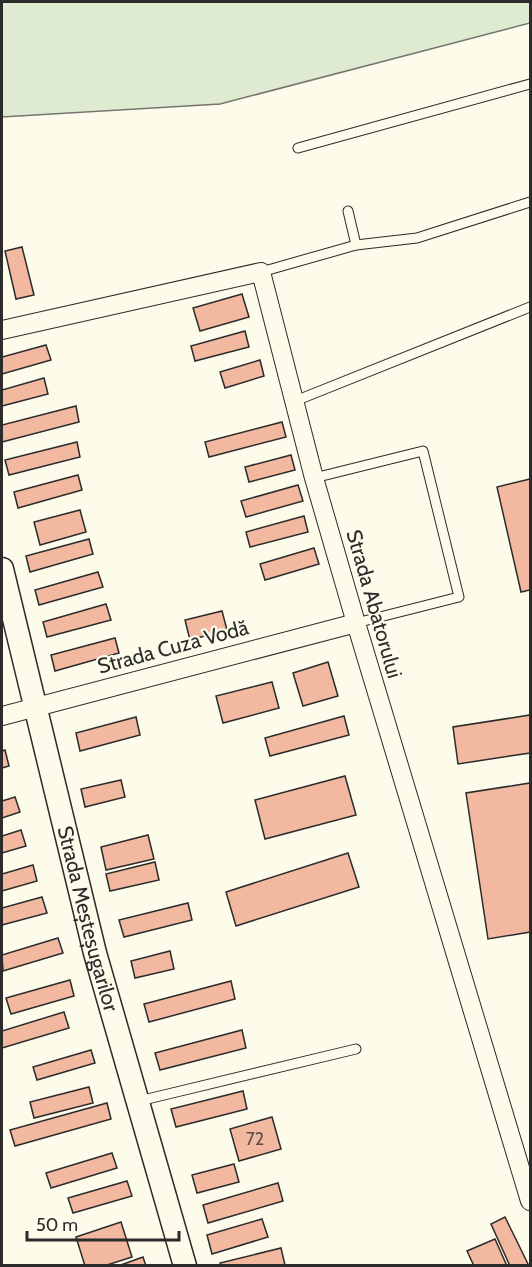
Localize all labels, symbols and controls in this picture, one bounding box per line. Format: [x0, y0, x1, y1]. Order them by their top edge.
street label: Strada Abatorului [341, 527, 408, 681]
street label: Strada Cuza Vodă [95, 614, 251, 679]
street label: Strada Meșteșugarilor [53, 823, 124, 1015]
house number: 72 [246, 1128, 264, 1150]
scale bar [27, 1204, 178, 1242]
text: 50 m [36, 1214, 78, 1236]

